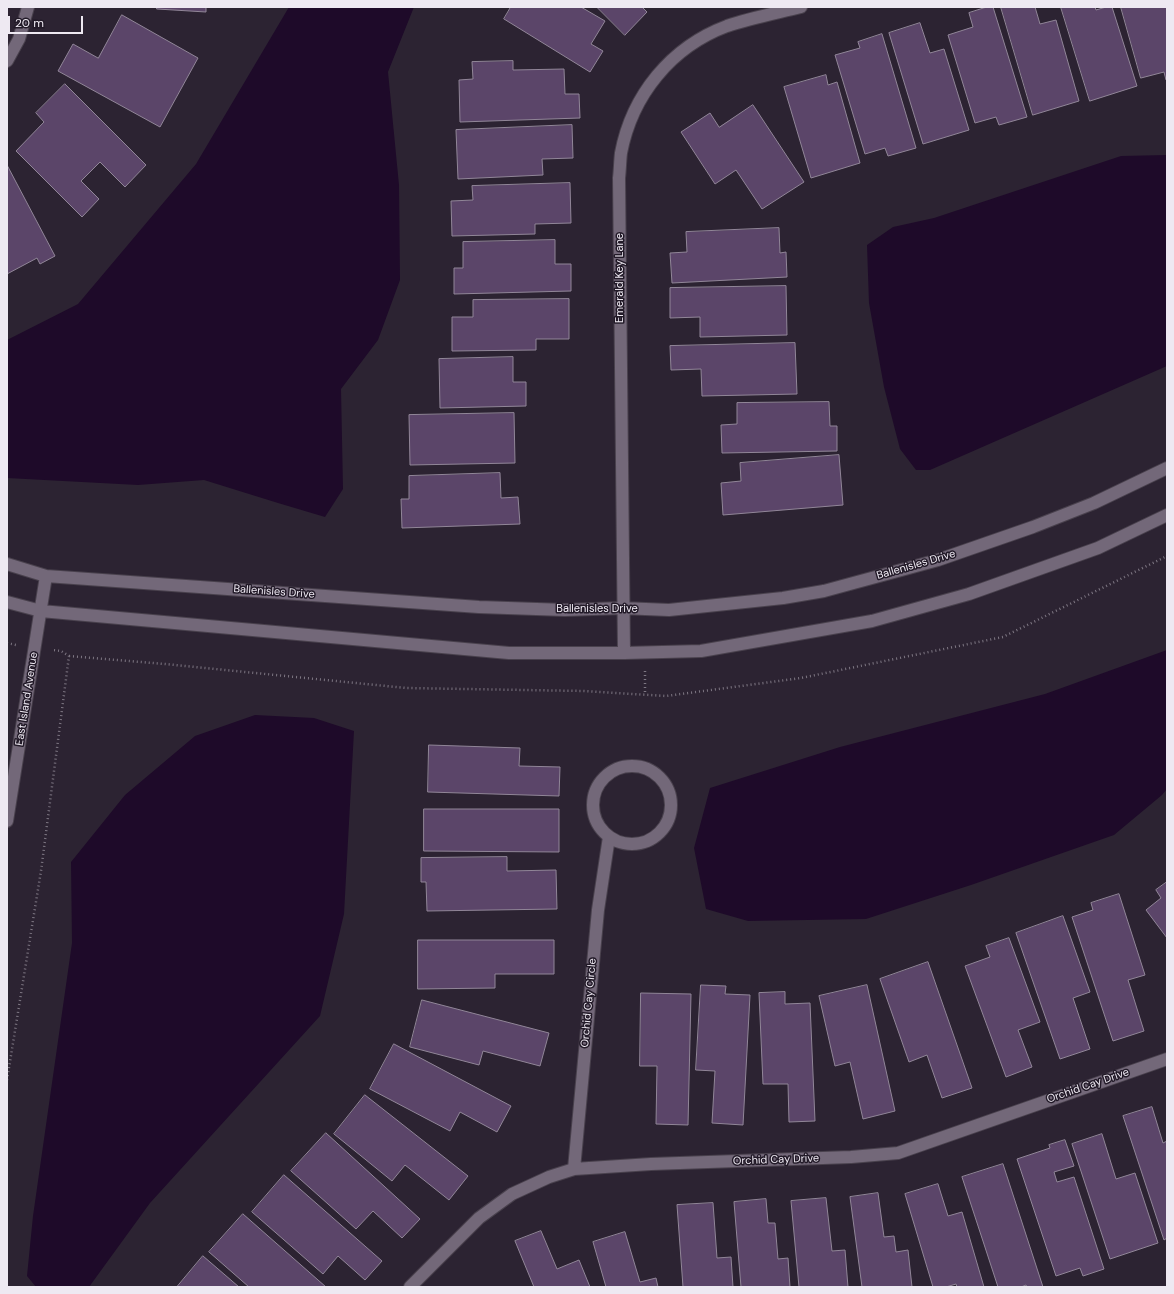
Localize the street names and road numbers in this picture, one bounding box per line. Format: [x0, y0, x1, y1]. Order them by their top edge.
street label: Emerald Key Lane [613, 233, 627, 323]
street label: Ballenisles Drive [875, 547, 957, 583]
street label: Ballenisles Drive [233, 583, 315, 601]
street label: Ballenisles Drive [556, 602, 638, 616]
street label: East Island Avenue [13, 651, 41, 747]
street label: Orchid Cay Circle [579, 958, 599, 1048]
street label: Orchid Cay Drive [1045, 1066, 1131, 1106]
street label: Orchid Cay Drive [733, 1152, 819, 1168]

